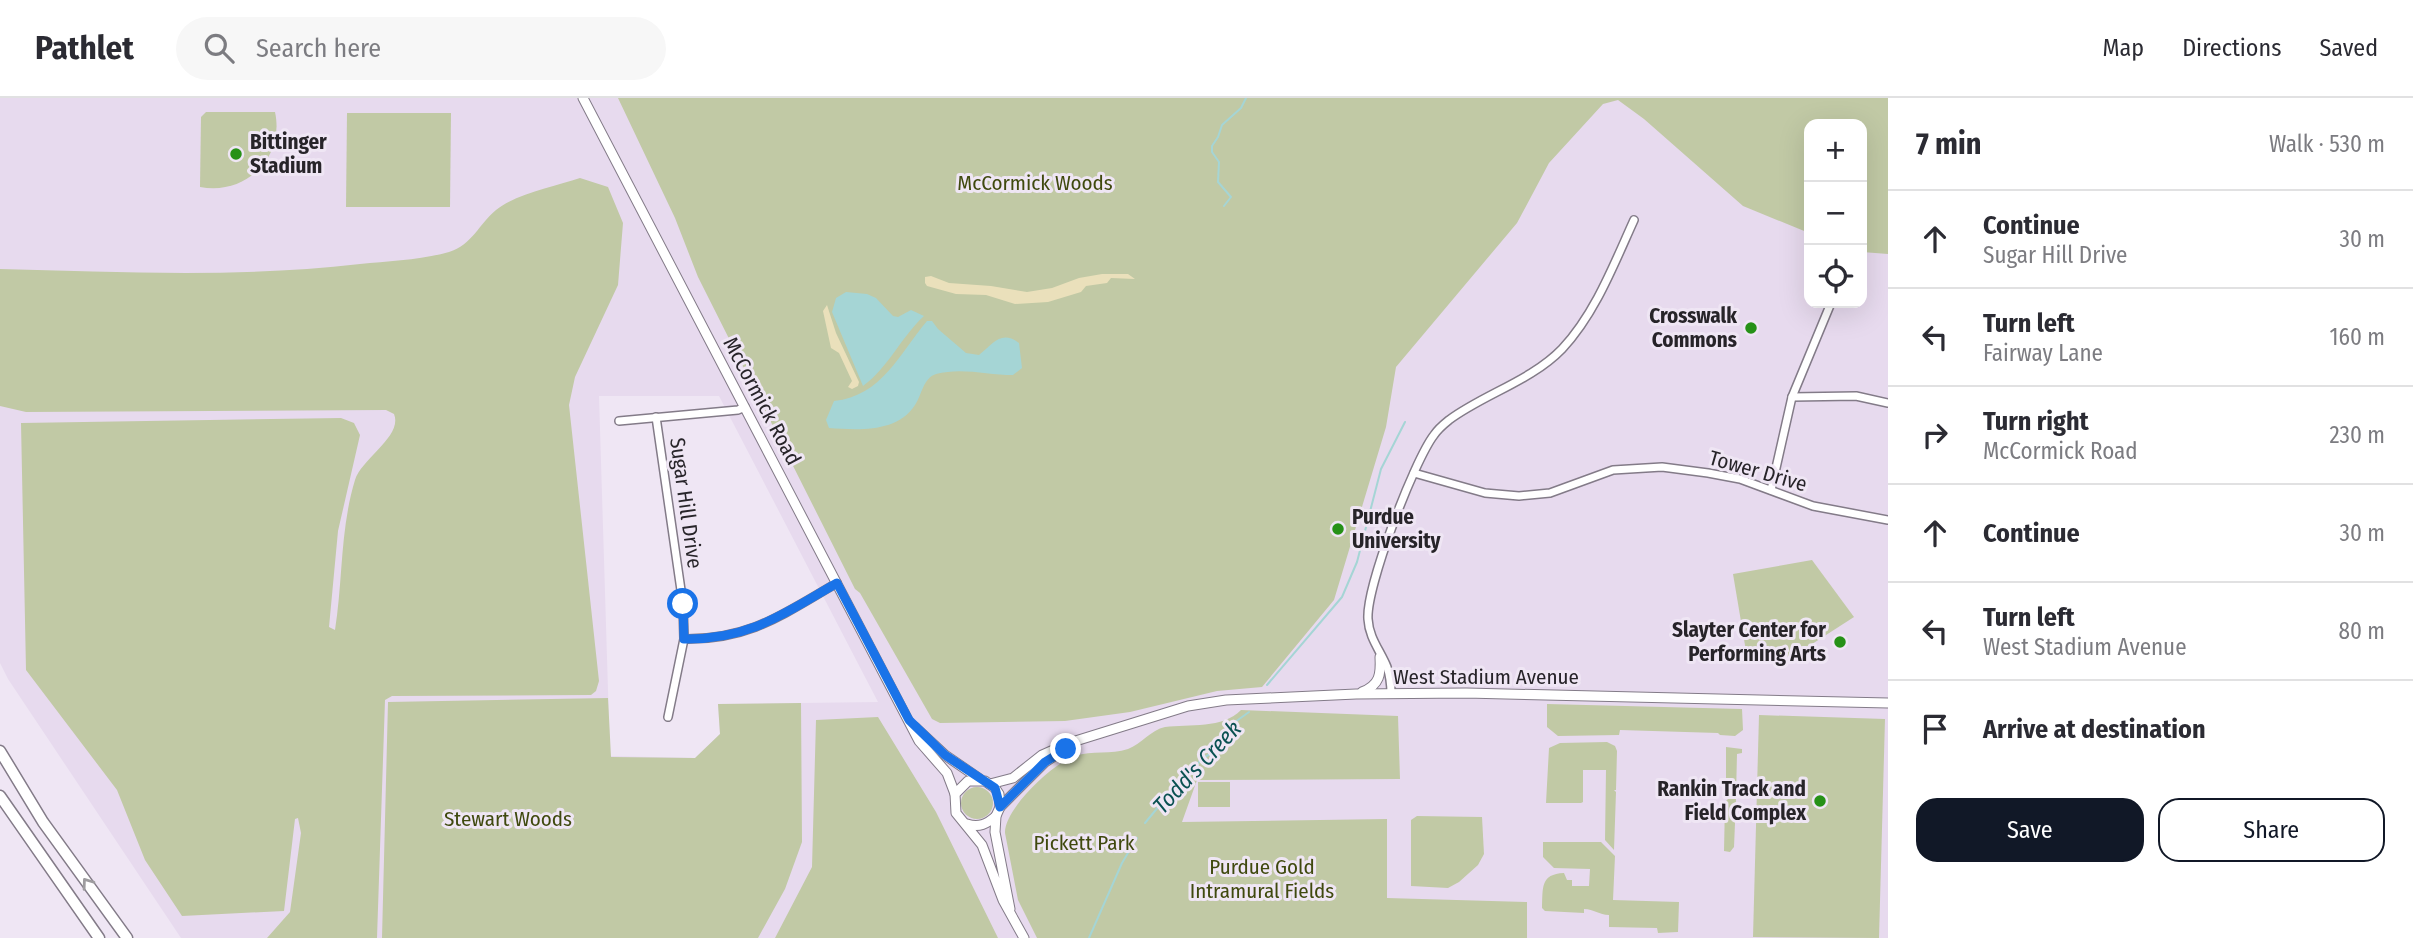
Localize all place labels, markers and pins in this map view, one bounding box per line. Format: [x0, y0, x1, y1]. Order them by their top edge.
place label: Bittinger Stadium [250, 129, 327, 179]
marker: Bittinger Stadium [228, 146, 244, 162]
place label: Crosswalk Commons [1649, 303, 1737, 353]
marker: Crosswalk Commons [1743, 320, 1759, 336]
place label: Purdue University [1352, 504, 1442, 554]
marker: Purdue University [1330, 521, 1346, 537]
place label: Slayter Center for Performing Arts [1672, 617, 1826, 667]
marker: Slayter Center for Performing Arts [1832, 634, 1848, 650]
place label: Rankin Track and Field Complex [1657, 776, 1807, 826]
marker: Rankin Track and Field Complex [1812, 793, 1828, 809]

